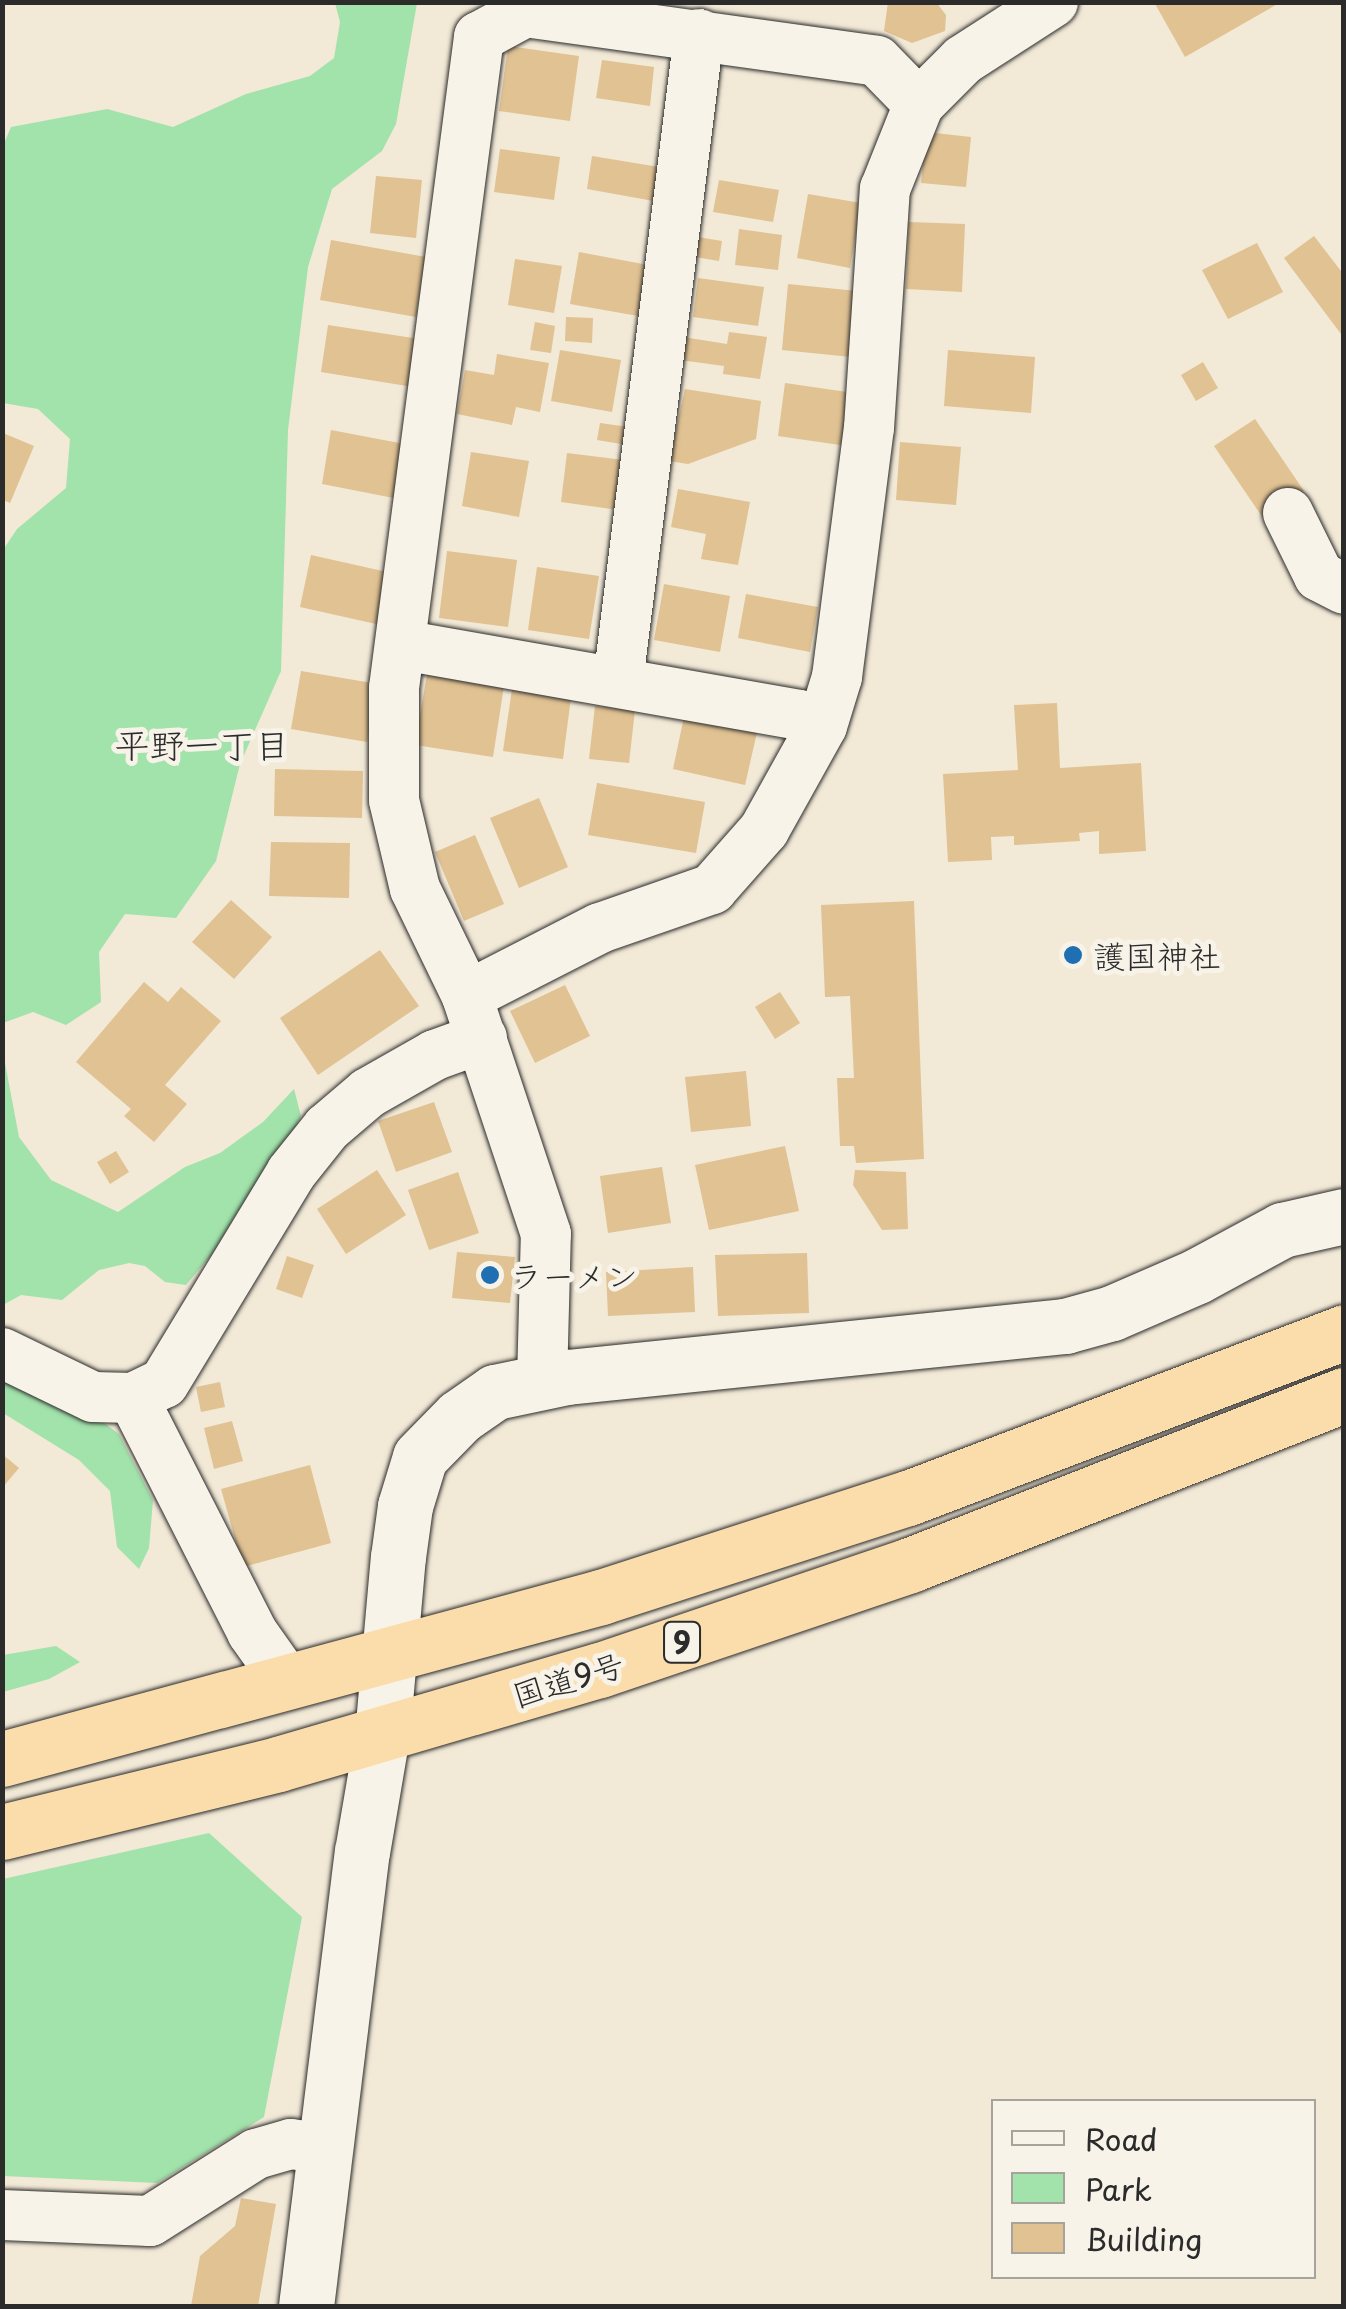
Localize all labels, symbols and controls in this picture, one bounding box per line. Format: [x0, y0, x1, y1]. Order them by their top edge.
district label: 平野一丁目 [115, 723, 289, 765]
place label: 護国神社 [1093, 936, 1221, 974]
marker: 護国神社 [1062, 944, 1084, 966]
place label: ラーメン [510, 1256, 638, 1294]
marker: ラーメン [479, 1264, 501, 1286]
road number: 9 [662, 1617, 702, 1667]
street label: 国道9号 [508, 1644, 628, 1714]
legend [991, 2099, 1316, 2279]
text: Road [1085, 2116, 1158, 2161]
text: Park [1085, 2166, 1152, 2211]
text: Building [1085, 2216, 1202, 2261]

